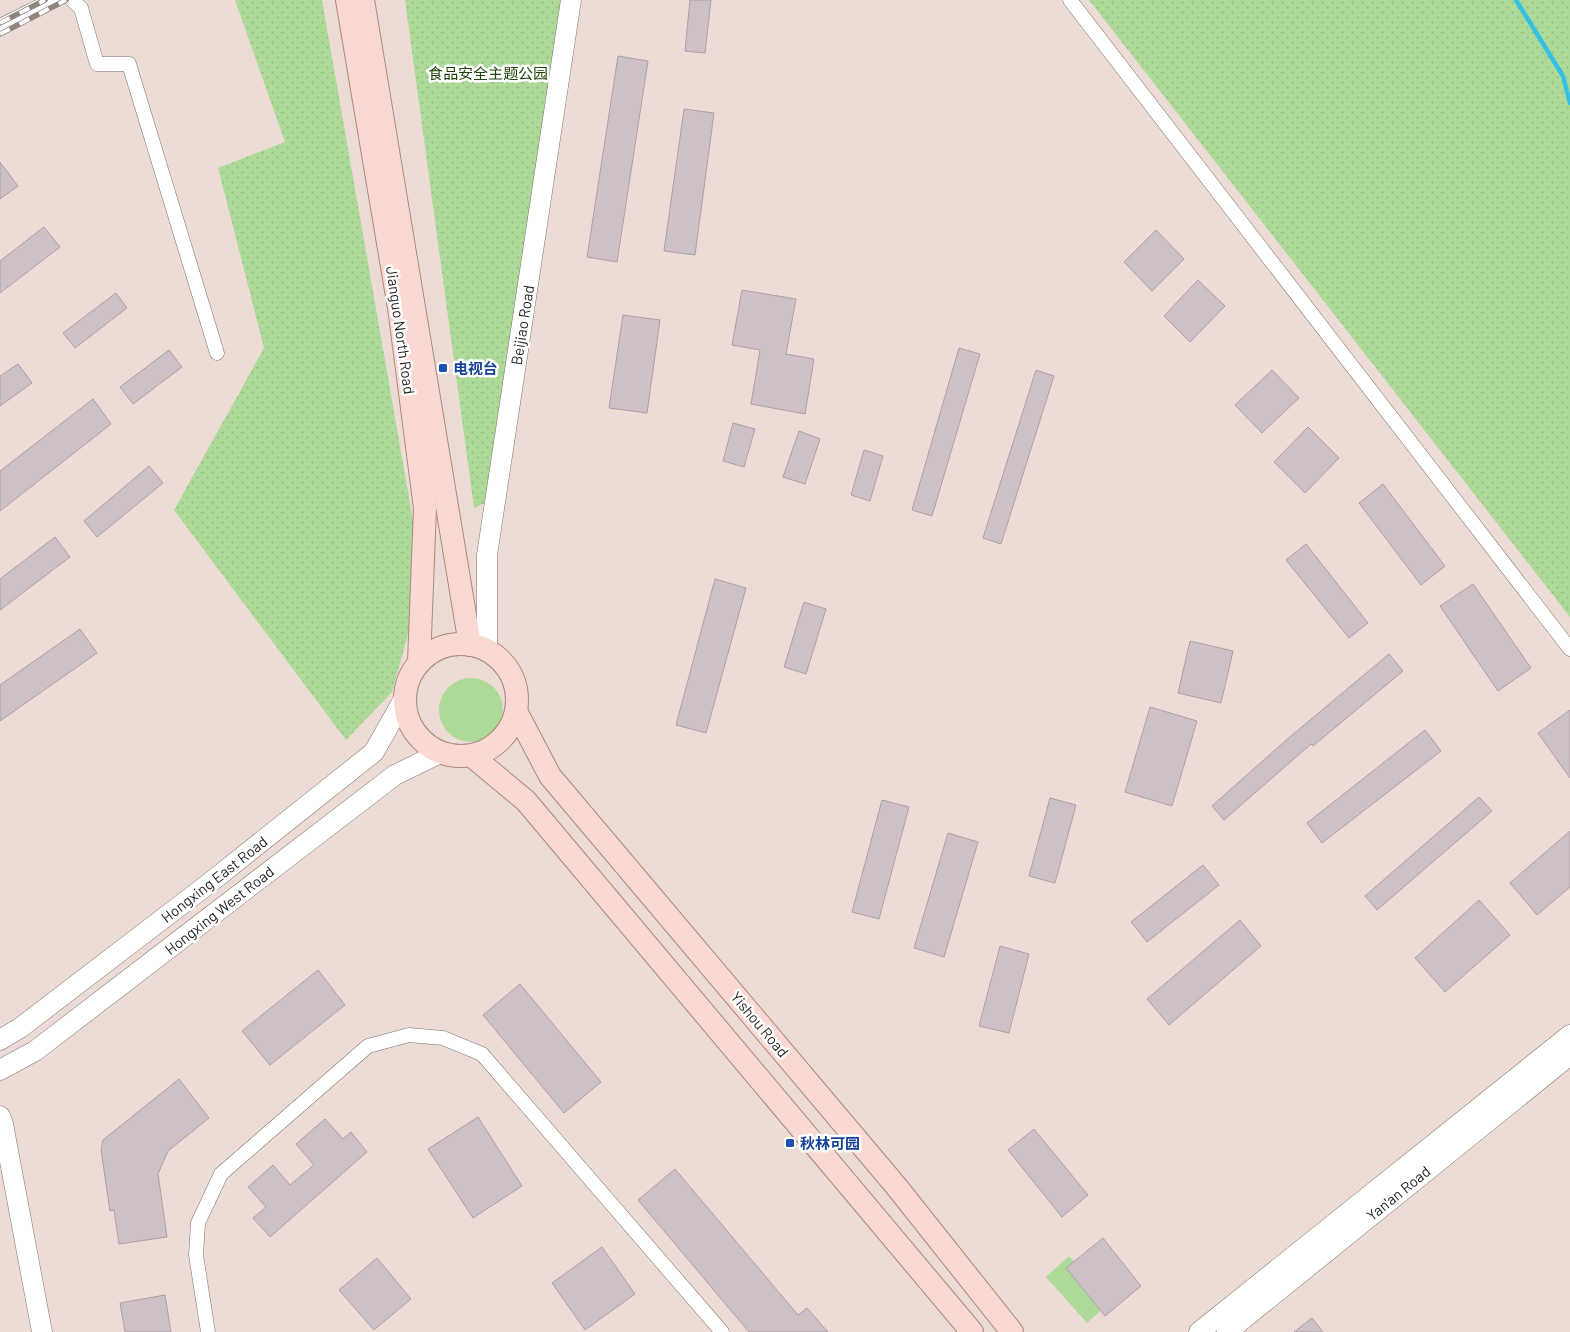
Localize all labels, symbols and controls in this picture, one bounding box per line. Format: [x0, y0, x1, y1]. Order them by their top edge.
park label: 食品安全主题公园 [428, 64, 548, 82]
street label: Jianguo North Road [383, 265, 419, 395]
street label: Beijiao Road [507, 284, 537, 366]
place label: 电视台 [453, 359, 498, 377]
marker: 电视台 [437, 362, 449, 374]
street label: Hongxing East Road [157, 832, 271, 926]
street label: Hongxing West Road [161, 862, 277, 958]
street label: Yishou Road [727, 988, 793, 1060]
place label: 秋林可园 [800, 1134, 860, 1152]
marker: 秋林可园 [784, 1137, 796, 1149]
street label: Yan'an Road [1362, 1162, 1434, 1224]

